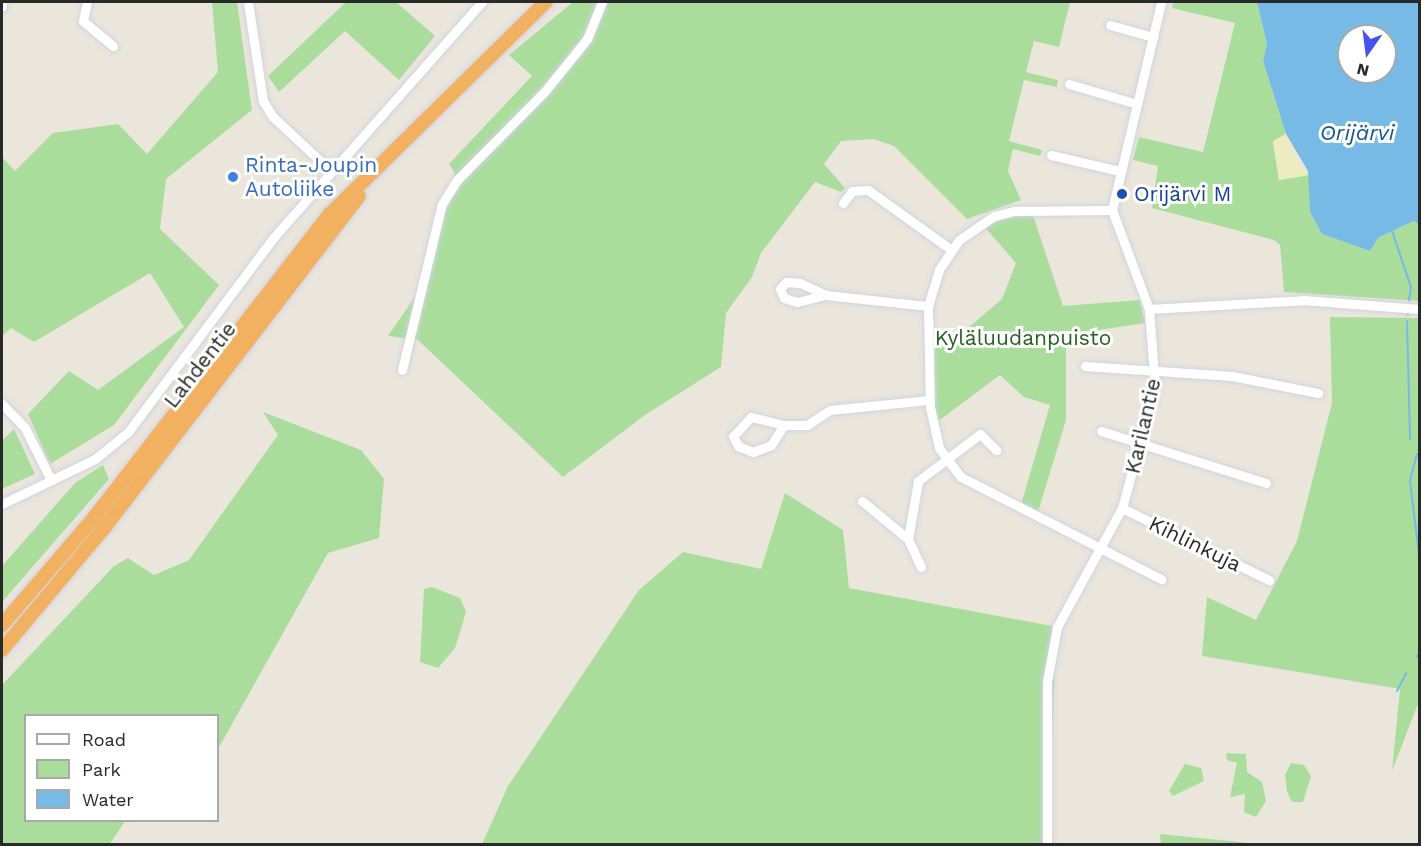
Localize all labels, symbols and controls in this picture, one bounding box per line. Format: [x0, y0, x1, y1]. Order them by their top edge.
north arrow [1337, 24, 1397, 84]
text: N [1355, 59, 1371, 81]
water label: Orijärvi [1320, 120, 1394, 146]
place label: Rinta-Joupin Autoliike [245, 152, 377, 202]
marker: Rinta-Joupin Autoliike [226, 170, 240, 184]
place label: Orijärvi M [1134, 181, 1231, 207]
marker: Orijärvi M [1115, 187, 1129, 201]
street label: Lahdentie [159, 317, 241, 413]
park label: Kyläluudanpuisto [935, 325, 1111, 351]
street label: Karilantie [1120, 376, 1166, 476]
street label: Kihlinkuja [1145, 511, 1245, 577]
legend [24, 714, 219, 822]
text: Road [82, 729, 126, 750]
text: Park [82, 759, 121, 780]
text: Water [82, 789, 134, 810]

